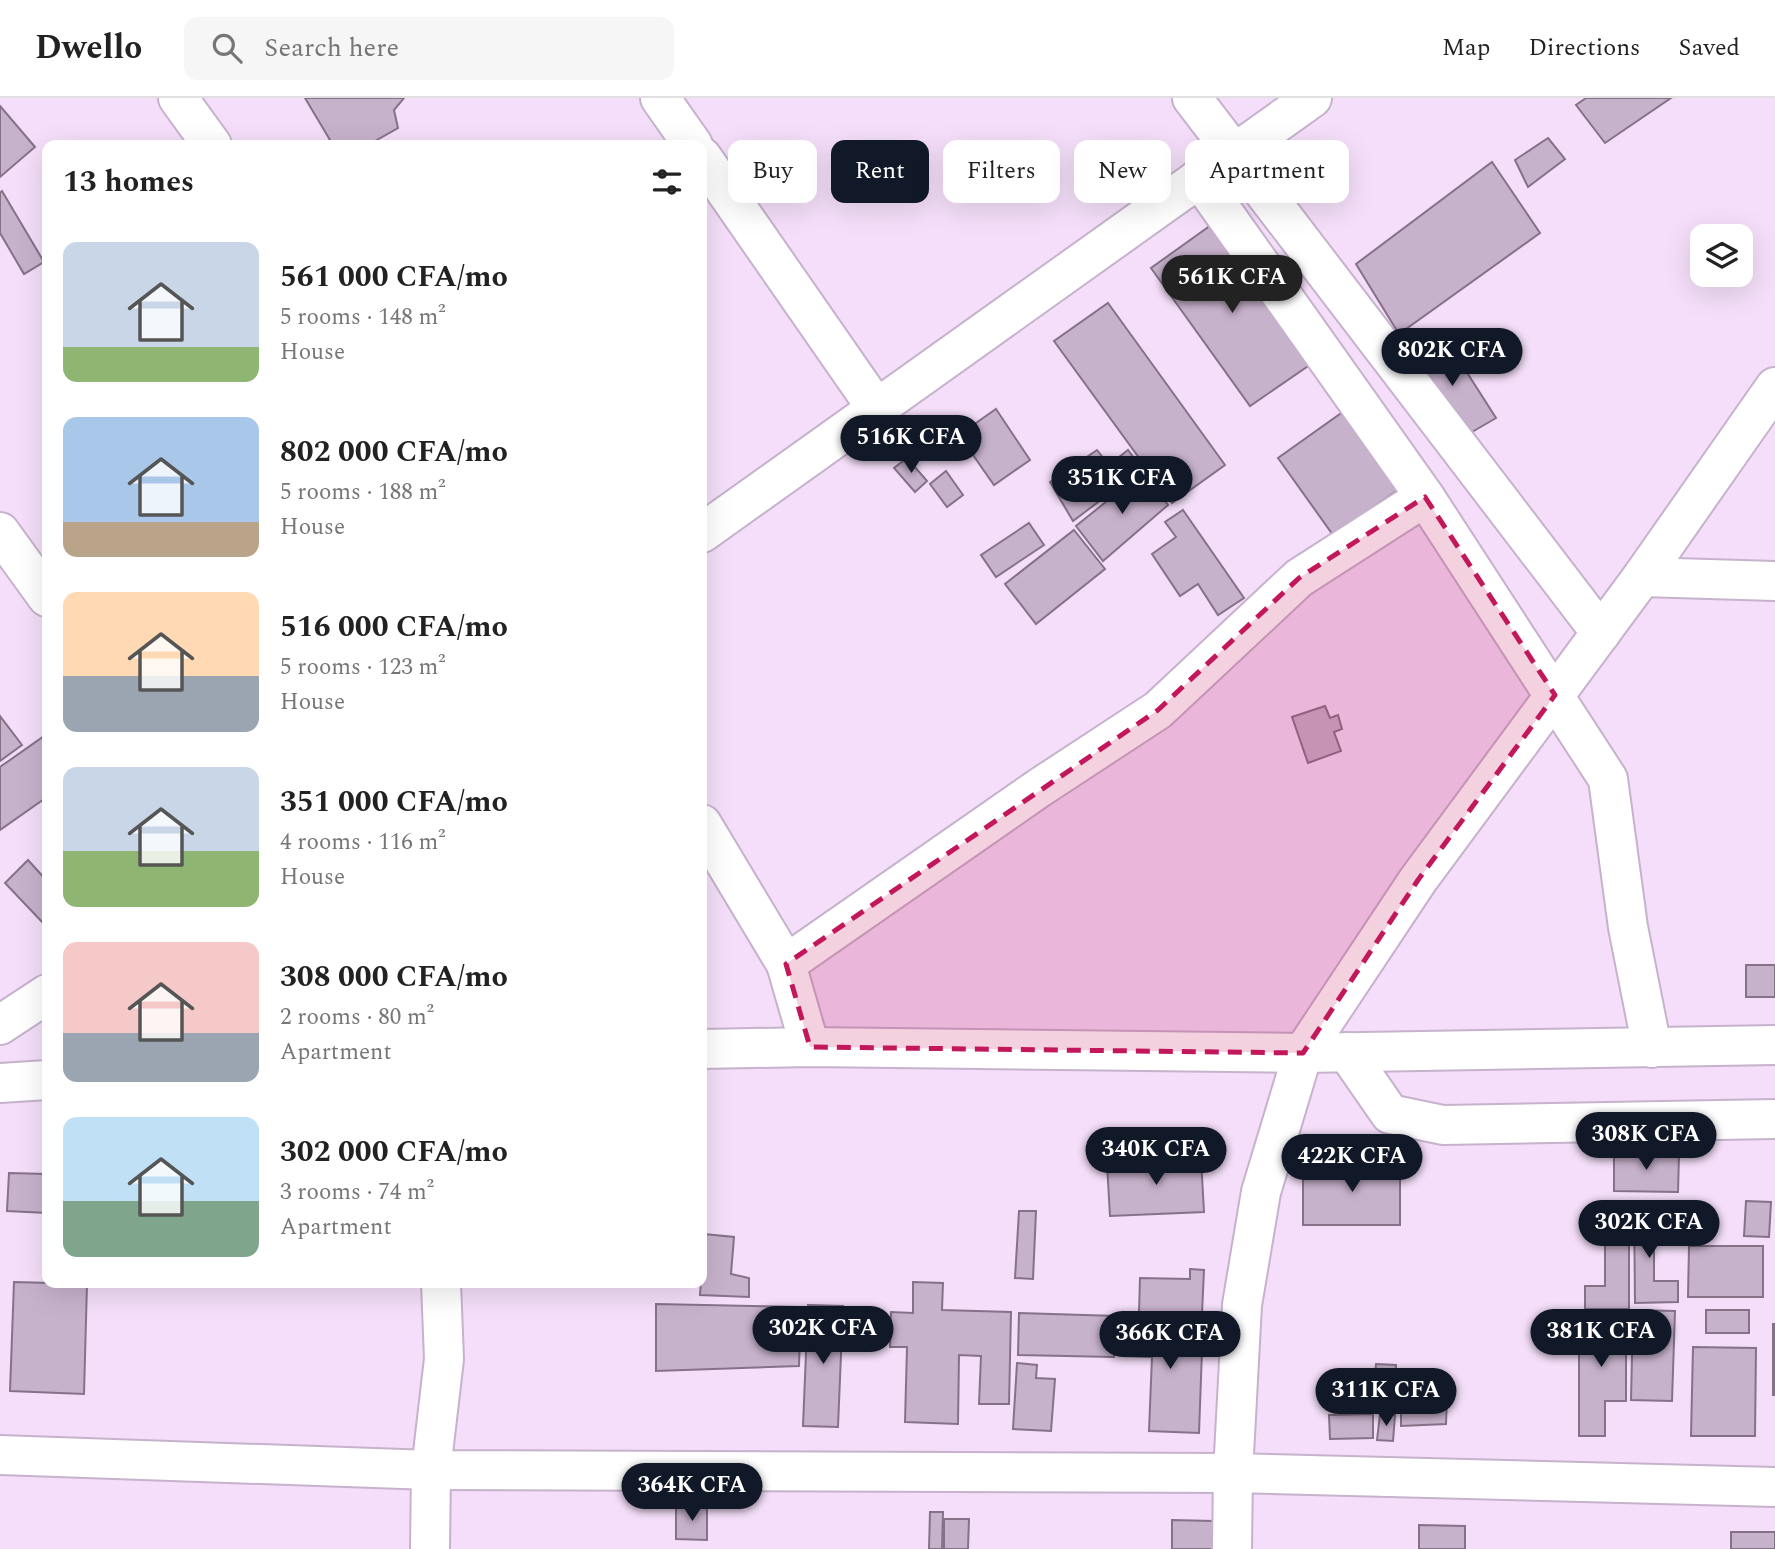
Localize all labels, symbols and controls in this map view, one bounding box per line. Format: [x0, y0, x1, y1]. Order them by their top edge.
search box [184, 17, 674, 80]
text: Dwello [35, 23, 142, 73]
text: Search here [264, 28, 399, 68]
icon: search [208, 29, 246, 67]
text: Map [1442, 30, 1490, 66]
text: Directions [1528, 30, 1640, 66]
text: Saved [1678, 30, 1740, 66]
chip: Buy [728, 140, 817, 203]
chip: Rent [831, 140, 929, 203]
chip: Filters [943, 140, 1060, 203]
chip: New [1074, 140, 1171, 203]
chip: Apartment [1185, 140, 1349, 203]
text: 13 homes [63, 159, 194, 205]
icon: filters [648, 163, 686, 201]
map controls [1690, 224, 1753, 287]
button: layers [1690, 224, 1753, 287]
text: 561 000 CFA/mo [280, 254, 508, 300]
pin: 561K CFA [1160, 256, 1304, 315]
text: 561K CFA [1178, 260, 1287, 295]
icon: home [119, 270, 203, 354]
text: 5 rooms · 148 m² [280, 300, 446, 335]
pin: 802K CFA [1380, 328, 1524, 388]
text: 802K CFA [1398, 333, 1507, 368]
text: House [280, 335, 345, 370]
pin: 516K CFA [839, 416, 983, 475]
text: 516K CFA [857, 420, 966, 455]
text: 802 000 CFA/mo [280, 429, 508, 475]
icon: home [119, 445, 203, 529]
pin: 351K CFA [1050, 456, 1194, 516]
text: 351K CFA [1068, 461, 1177, 496]
text: 5 rooms · 188 m² [280, 475, 446, 510]
text: House [280, 510, 345, 545]
text: 516 000 CFA/mo [280, 604, 508, 650]
icon: home [119, 620, 203, 704]
text: 5 rooms · 123 m² [280, 650, 446, 685]
text: House [280, 685, 345, 720]
text: 351 000 CFA/mo [280, 779, 508, 825]
icon: home [119, 795, 203, 879]
text: 4 rooms · 116 m² [280, 825, 446, 860]
text: House [280, 860, 345, 895]
text: 308 000 CFA/mo [280, 954, 508, 1000]
icon: home [119, 970, 203, 1054]
text: 2 rooms · 80 m² [280, 1000, 434, 1035]
text: Apartment [280, 1035, 392, 1070]
pin: 308K CFA [1574, 1112, 1718, 1172]
text: 308K CFA [1592, 1117, 1701, 1152]
pin: 340K CFA [1084, 1128, 1228, 1187]
text: 302 000 CFA/mo [280, 1129, 508, 1175]
text: 340K CFA [1102, 1132, 1211, 1167]
pin: 422K CFA [1280, 1134, 1424, 1194]
text: 422K CFA [1298, 1139, 1407, 1174]
icon: home [119, 1145, 203, 1229]
text: 3 rooms · 74 m² [280, 1175, 434, 1210]
pin: 302K CFA [1577, 1200, 1721, 1260]
text: 302K CFA [1595, 1205, 1704, 1240]
text: Apartment [280, 1210, 392, 1245]
pin: 302K CFA [751, 1306, 895, 1366]
pin: 381K CFA [1529, 1310, 1673, 1369]
text: 302K CFA [769, 1311, 878, 1346]
pin: 366K CFA [1098, 1312, 1242, 1371]
text: 381K CFA [1547, 1314, 1656, 1349]
text: 366K CFA [1116, 1316, 1225, 1351]
pin: 311K CFA [1314, 1368, 1458, 1428]
text: 311K CFA [1332, 1373, 1441, 1408]
pin: 364K CFA [620, 1464, 764, 1523]
text: 364K CFA [638, 1468, 747, 1503]

